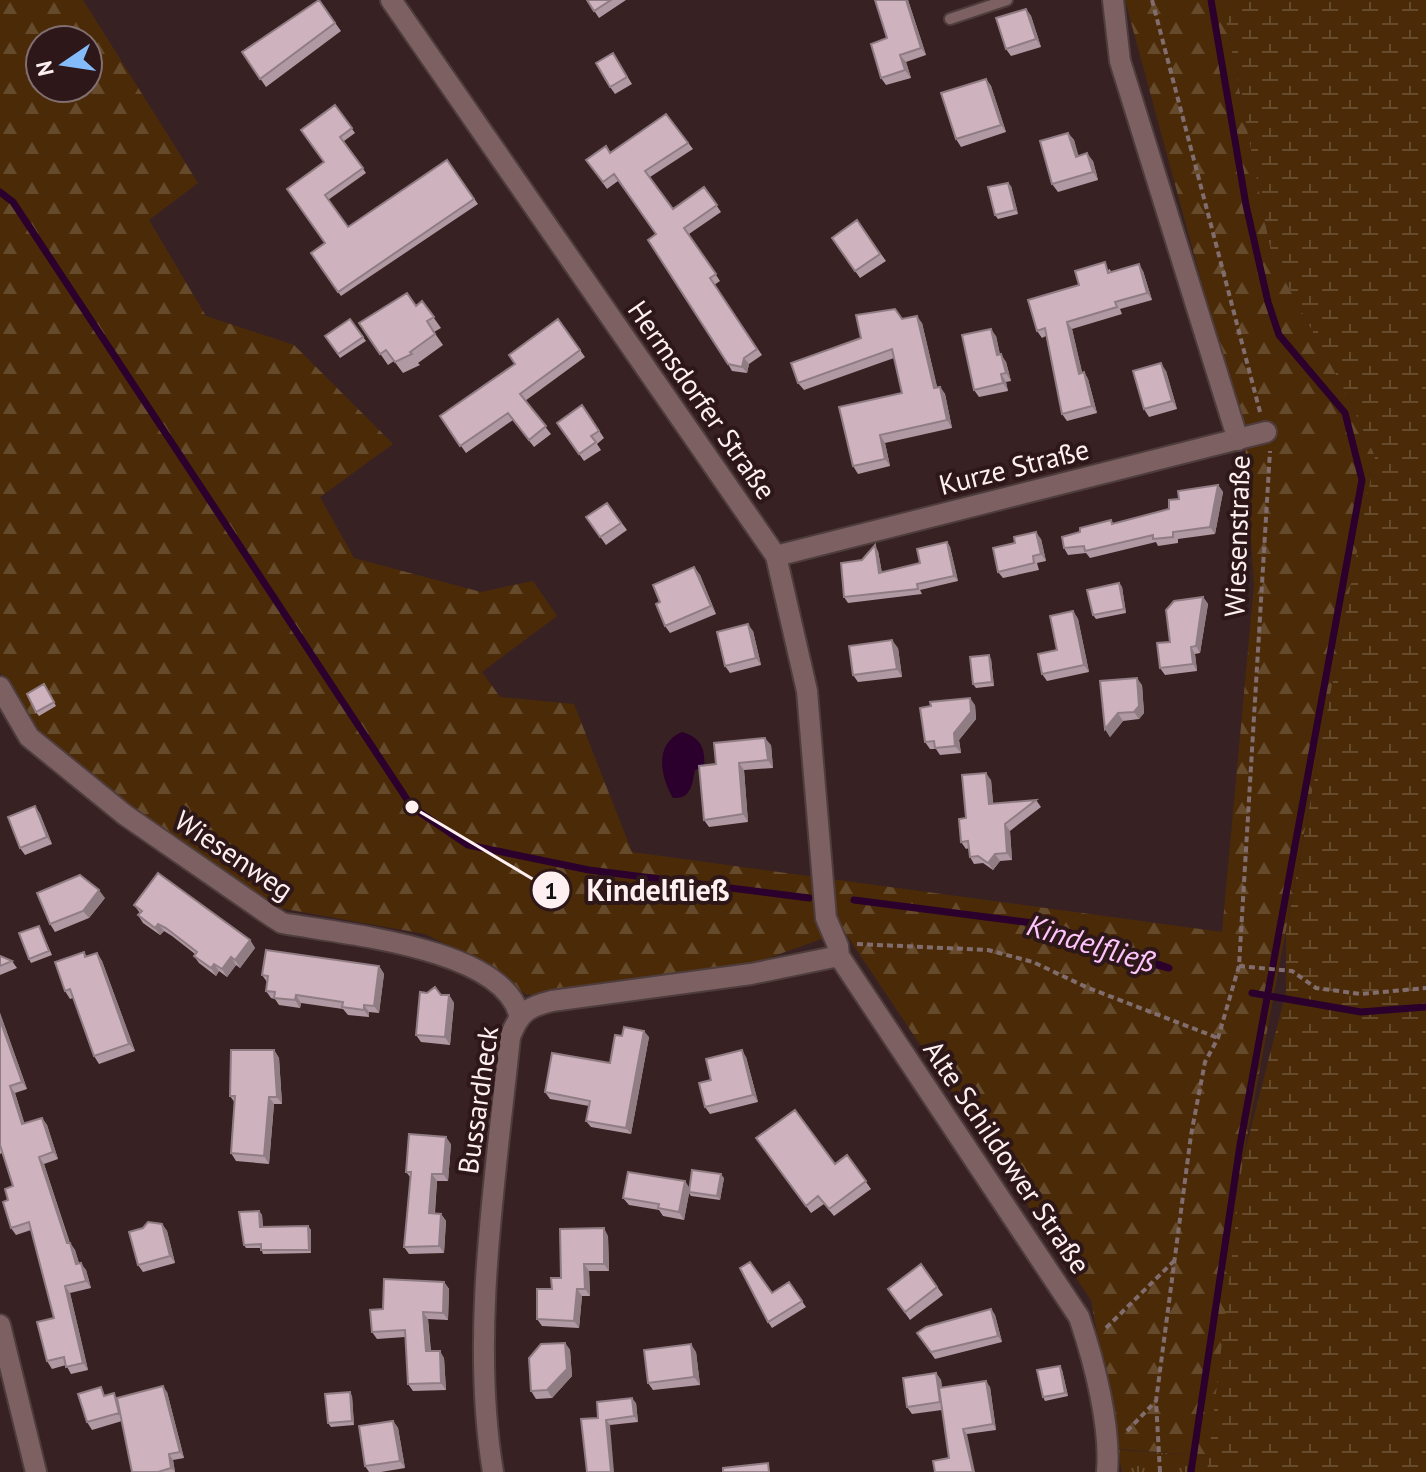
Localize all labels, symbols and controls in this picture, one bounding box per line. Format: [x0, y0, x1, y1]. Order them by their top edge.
north arrow [24, 24, 104, 104]
text: N [29, 58, 60, 79]
street label: Hermsdorfer Straße [620, 293, 785, 507]
street label: Kurze Straße [935, 430, 1093, 503]
street label: Wiesenstraße [1215, 455, 1258, 617]
street label: Wiesenweg [168, 801, 301, 908]
callout: Kindelfließ [531, 863, 746, 917]
text: Kindelfließ [586, 870, 730, 909]
text: 1 [544, 875, 558, 906]
water label: Kindelfließ [1023, 905, 1161, 981]
street label: Bussardheck [449, 1023, 506, 1176]
street label: Alte Schildower Straße [916, 1033, 1099, 1281]

